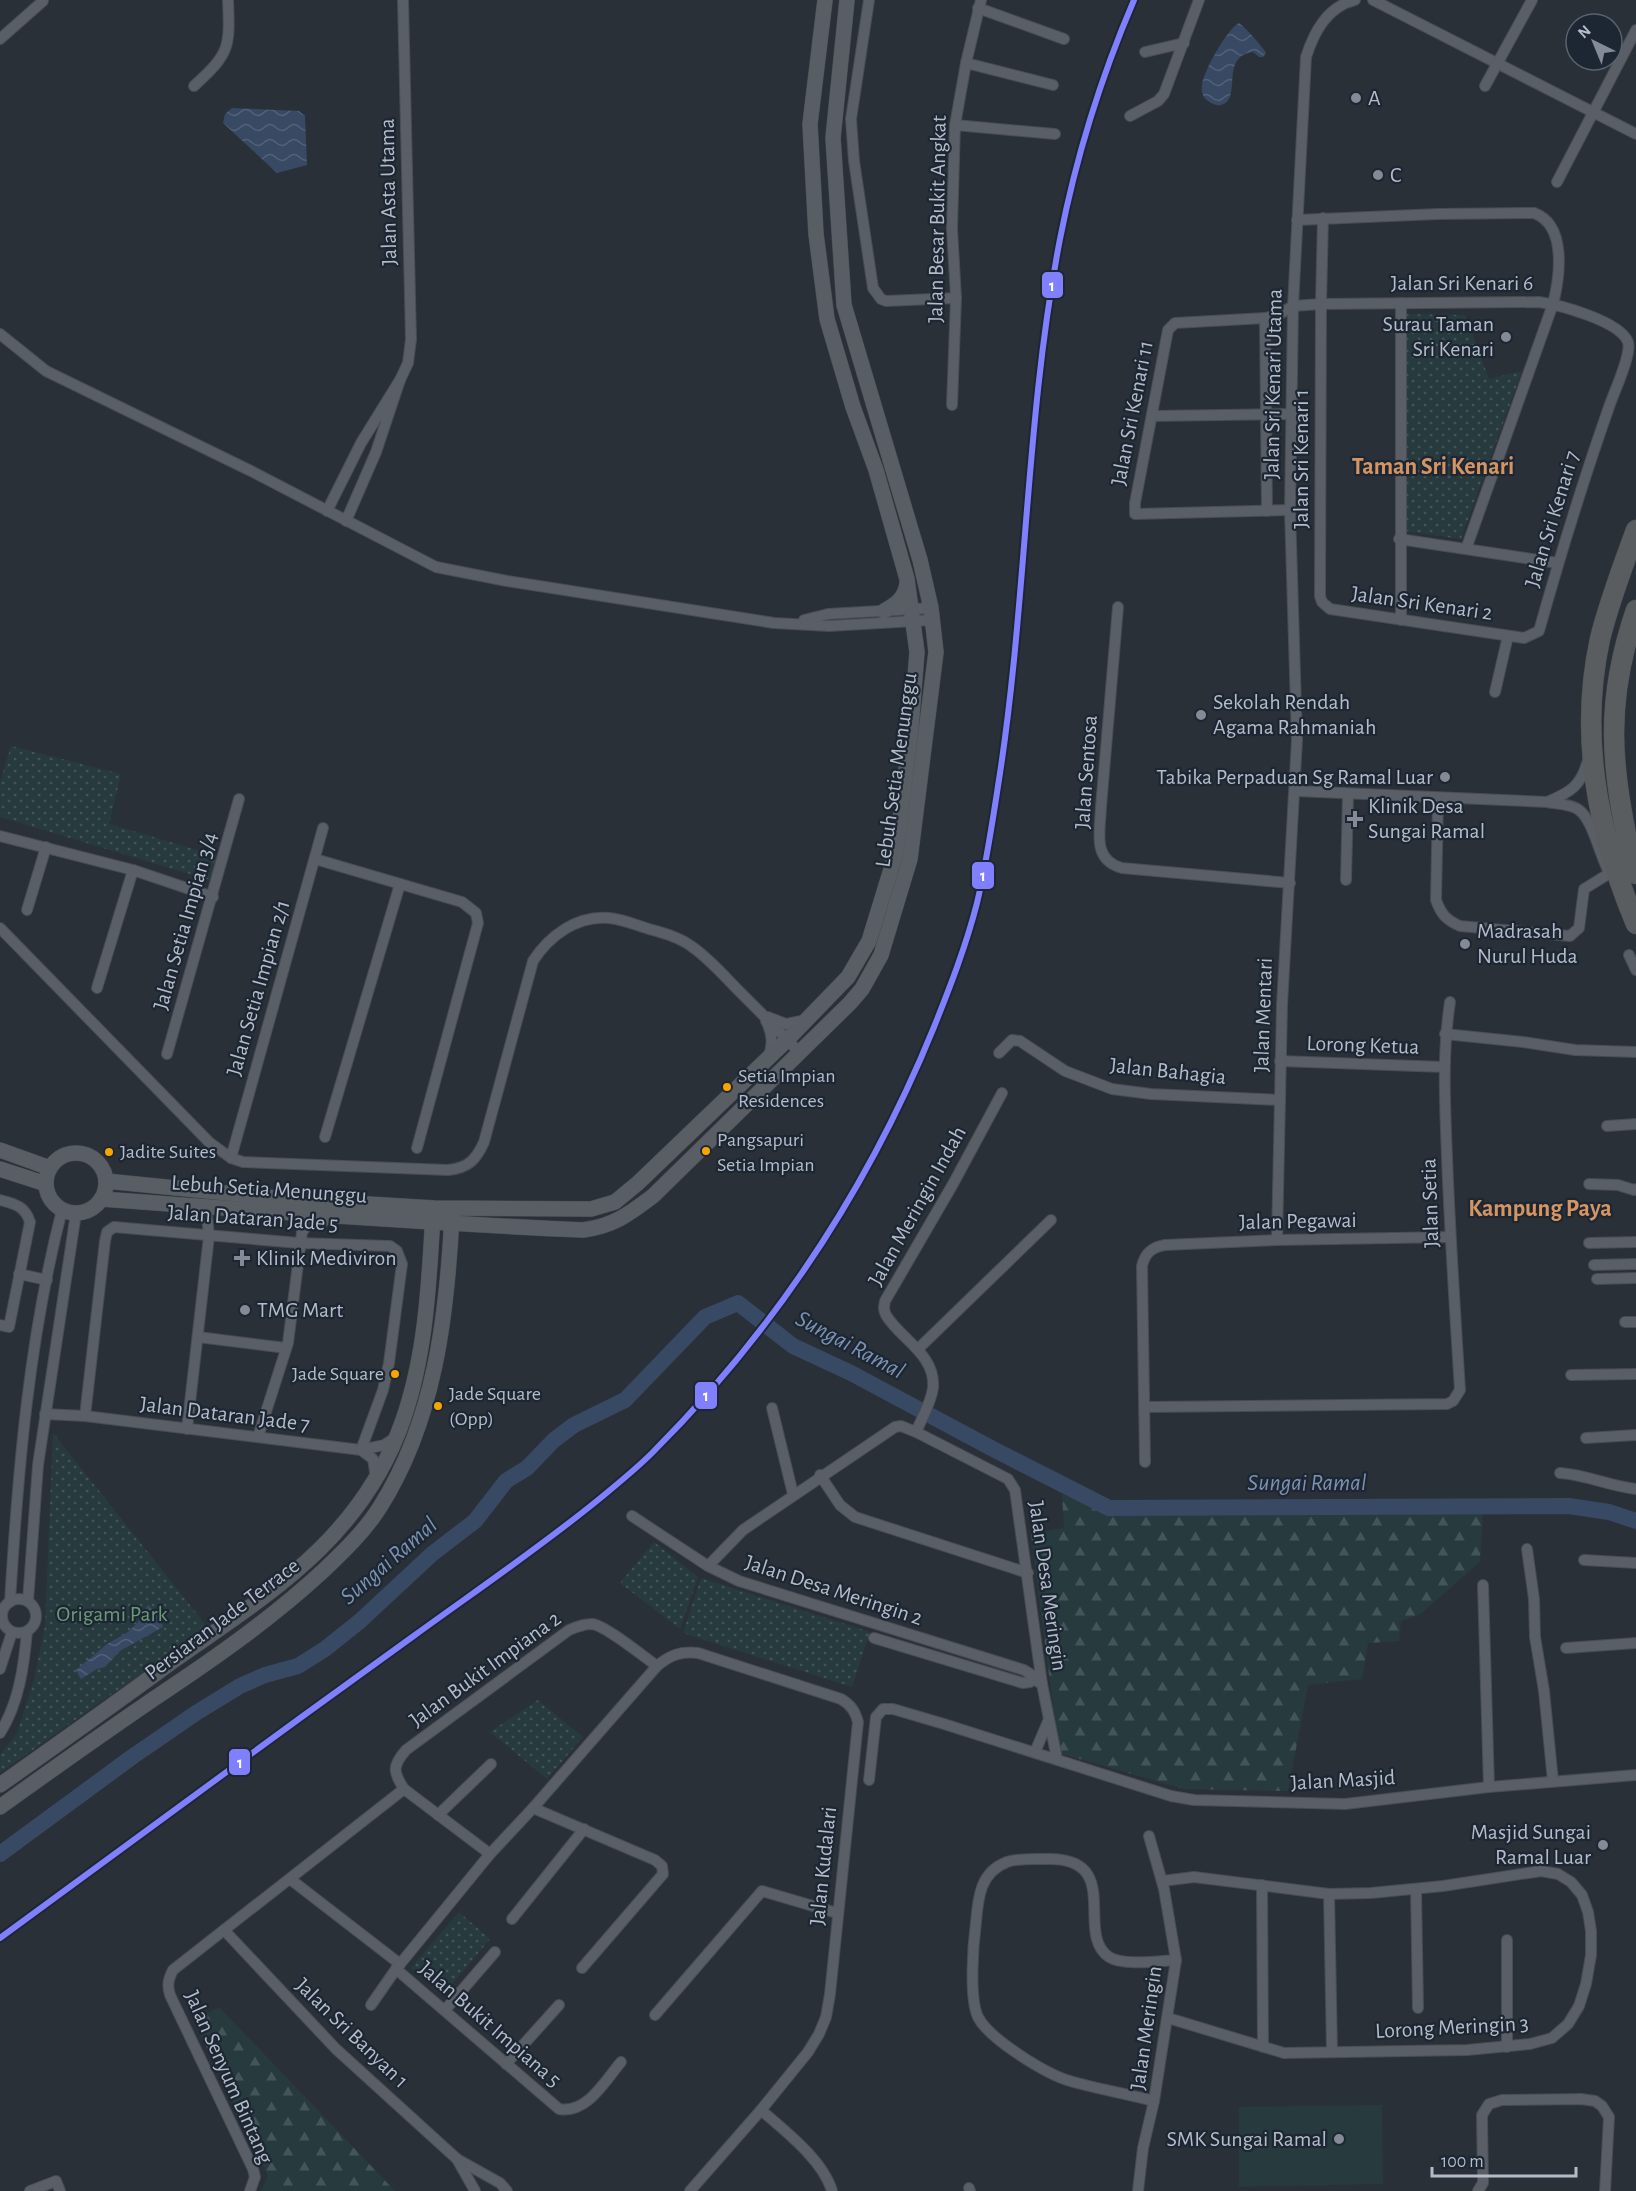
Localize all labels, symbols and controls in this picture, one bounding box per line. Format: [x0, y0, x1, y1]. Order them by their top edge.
north arrow [1564, 12, 1624, 72]
text: N [1575, 22, 1594, 41]
place label: A [1368, 87, 1381, 109]
marker: A [1349, 91, 1363, 105]
street label: Jalan Besar Bukit Angkat [924, 115, 950, 323]
street label: Jalan Asta Utama [376, 118, 400, 266]
place label: C [1390, 164, 1401, 186]
marker: C [1371, 168, 1385, 182]
line badge: 1 [1041, 271, 1064, 299]
street label: Jalan Sri Kenari 6 [1391, 272, 1533, 294]
text: 1 [1049, 278, 1055, 294]
street label: Jalan Sri Kenari Utama [1260, 288, 1286, 480]
place label: Surau Taman Sri Kenari [1383, 313, 1494, 360]
marker: Surau Taman Sri Kenari [1499, 330, 1513, 344]
street label: Jalan Sri Kenari 11 [1107, 339, 1157, 487]
street label: Jalan Sri Kenari 1 [1290, 389, 1312, 529]
street label: Jalan Sri Kenari 7 [1521, 448, 1583, 590]
district label: Taman Sri Kenari [1352, 455, 1514, 479]
street label: Jalan Sri Kenari 2 [1350, 582, 1494, 624]
street label: Lebuh Setia Menunggu [871, 671, 921, 869]
place label: Sekolah Rendah Agama Rahmaniah [1213, 691, 1376, 738]
marker: Sekolah Rendah Agama Rahmaniah [1194, 708, 1208, 722]
street label: Jalan Sentosa [1071, 714, 1101, 830]
place label: Tabika Perpaduan Sg Ramal Luar [1156, 766, 1433, 788]
marker: Tabika Perpaduan Sg Ramal Luar [1438, 770, 1452, 784]
place label: Klinik Desa Sungai Ramal [1368, 795, 1485, 842]
marker: Klinik Desa Sungai Ramal [1346, 810, 1364, 828]
street label: Jalan Setia Impian 3/4 [149, 830, 221, 1012]
line badge: 1 [971, 861, 995, 890]
text: 1 [980, 868, 986, 884]
street label: Jalan Setia Impian 2/1 [222, 898, 294, 1078]
place label: Madrasah Nurul Huda [1477, 920, 1578, 967]
marker: Madrasah Nurul Huda [1458, 937, 1472, 951]
street label: Jalan Mentari [1250, 957, 1276, 1073]
street label: Lorong Ketua [1306, 1032, 1420, 1058]
street label: Jalan Bahagia [1109, 1054, 1227, 1088]
place label: Setia Impian Residences [738, 1066, 836, 1111]
marker: Setia Impian Residences [721, 1081, 733, 1093]
street label: Jalan Meringin Indah [864, 1122, 970, 1290]
place label: Pangsapuri Setia Impian [717, 1130, 815, 1175]
place label: Jadite Suites [120, 1142, 216, 1162]
marker: Pangsapuri Setia Impian [700, 1145, 712, 1157]
marker: Jadite Suites [103, 1146, 115, 1158]
street label: Jalan Setia [1417, 1158, 1443, 1248]
street label: Lebuh Setia Menunggu [170, 1171, 368, 1207]
district label: Kampung Paya [1468, 1197, 1612, 1221]
street label: Jalan Dataran Jade 5 [167, 1201, 339, 1235]
street label: Jalan Pegawai [1239, 1209, 1357, 1233]
place label: Klinik Mediviron [256, 1247, 397, 1269]
marker: Klinik Mediviron [233, 1249, 251, 1267]
place label: TMG Mart [257, 1299, 343, 1321]
marker: TMG Mart [238, 1303, 252, 1317]
water label: Sungai Ramal [792, 1306, 908, 1384]
place label: Jade Square [292, 1364, 384, 1384]
marker: Jade Square [389, 1368, 401, 1380]
line badge: 1 [694, 1381, 718, 1410]
place label: Jade Square (Opp) [449, 1384, 541, 1429]
text: 1 [703, 1388, 709, 1404]
street label: Jalan Dataran Jade 7 [139, 1393, 311, 1435]
marker: Jade Square (Opp) [432, 1400, 444, 1412]
water label: Sungai Ramal [1247, 1471, 1367, 1495]
street label: Jalan Desa Meringin [1025, 1500, 1071, 1672]
water label: Sungai Ramal [336, 1513, 442, 1609]
street label: Jalan Desa Meringin 2 [743, 1551, 925, 1629]
street label: Persiaran Jade Terrace [141, 1554, 303, 1684]
park label: Origami Park [56, 1603, 168, 1625]
street label: Jalan Bukit Impiana 2 [405, 1607, 565, 1731]
line badge: 1 [228, 1748, 251, 1776]
text: 1 [237, 1755, 243, 1771]
street label: Jalan Masjid [1290, 1766, 1396, 1794]
street label: Jalan Kudalari [806, 1806, 840, 1926]
place label: Masjid Sungai Ramal Luar [1471, 1821, 1591, 1868]
marker: Masjid Sungai Ramal Luar [1596, 1838, 1610, 1852]
street label: Jalan Bukit Impiana 5 [415, 1957, 565, 2091]
street label: Jalan Meringin [1126, 1965, 1166, 2091]
street label: Jalan Sri Banyan 1 [291, 1974, 413, 2092]
street label: Jalan Senyum Bintang [181, 1987, 277, 2167]
street label: Lorong Meringin 3 [1375, 2012, 1529, 2042]
place label: SMK Sungai Ramal [1166, 2128, 1327, 2150]
marker: SMK Sungai Ramal [1332, 2132, 1346, 2146]
scale bar [1432, 2140, 1576, 2178]
text: 100 m [1441, 2153, 1484, 2171]

